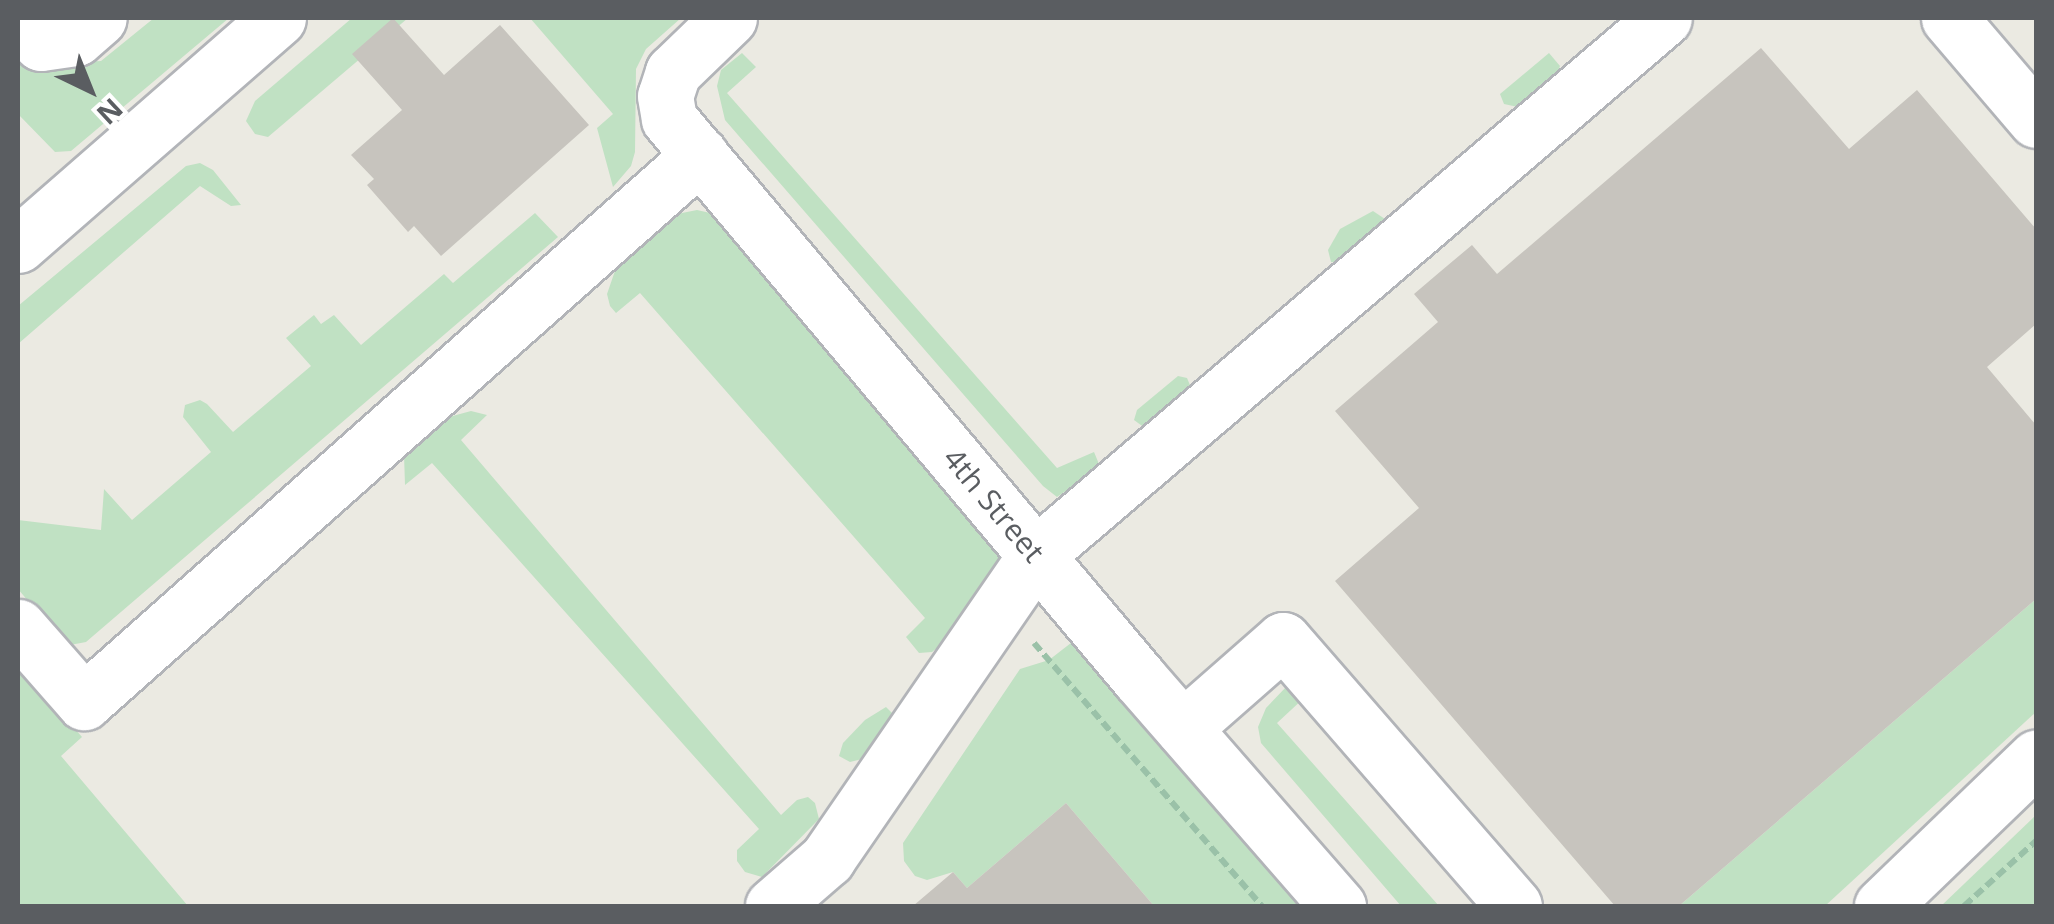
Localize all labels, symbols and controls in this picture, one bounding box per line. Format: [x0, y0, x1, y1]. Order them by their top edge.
north arrow [40, 40, 140, 140]
text: N [89, 90, 132, 134]
street label: 4th Street [936, 441, 1052, 569]

